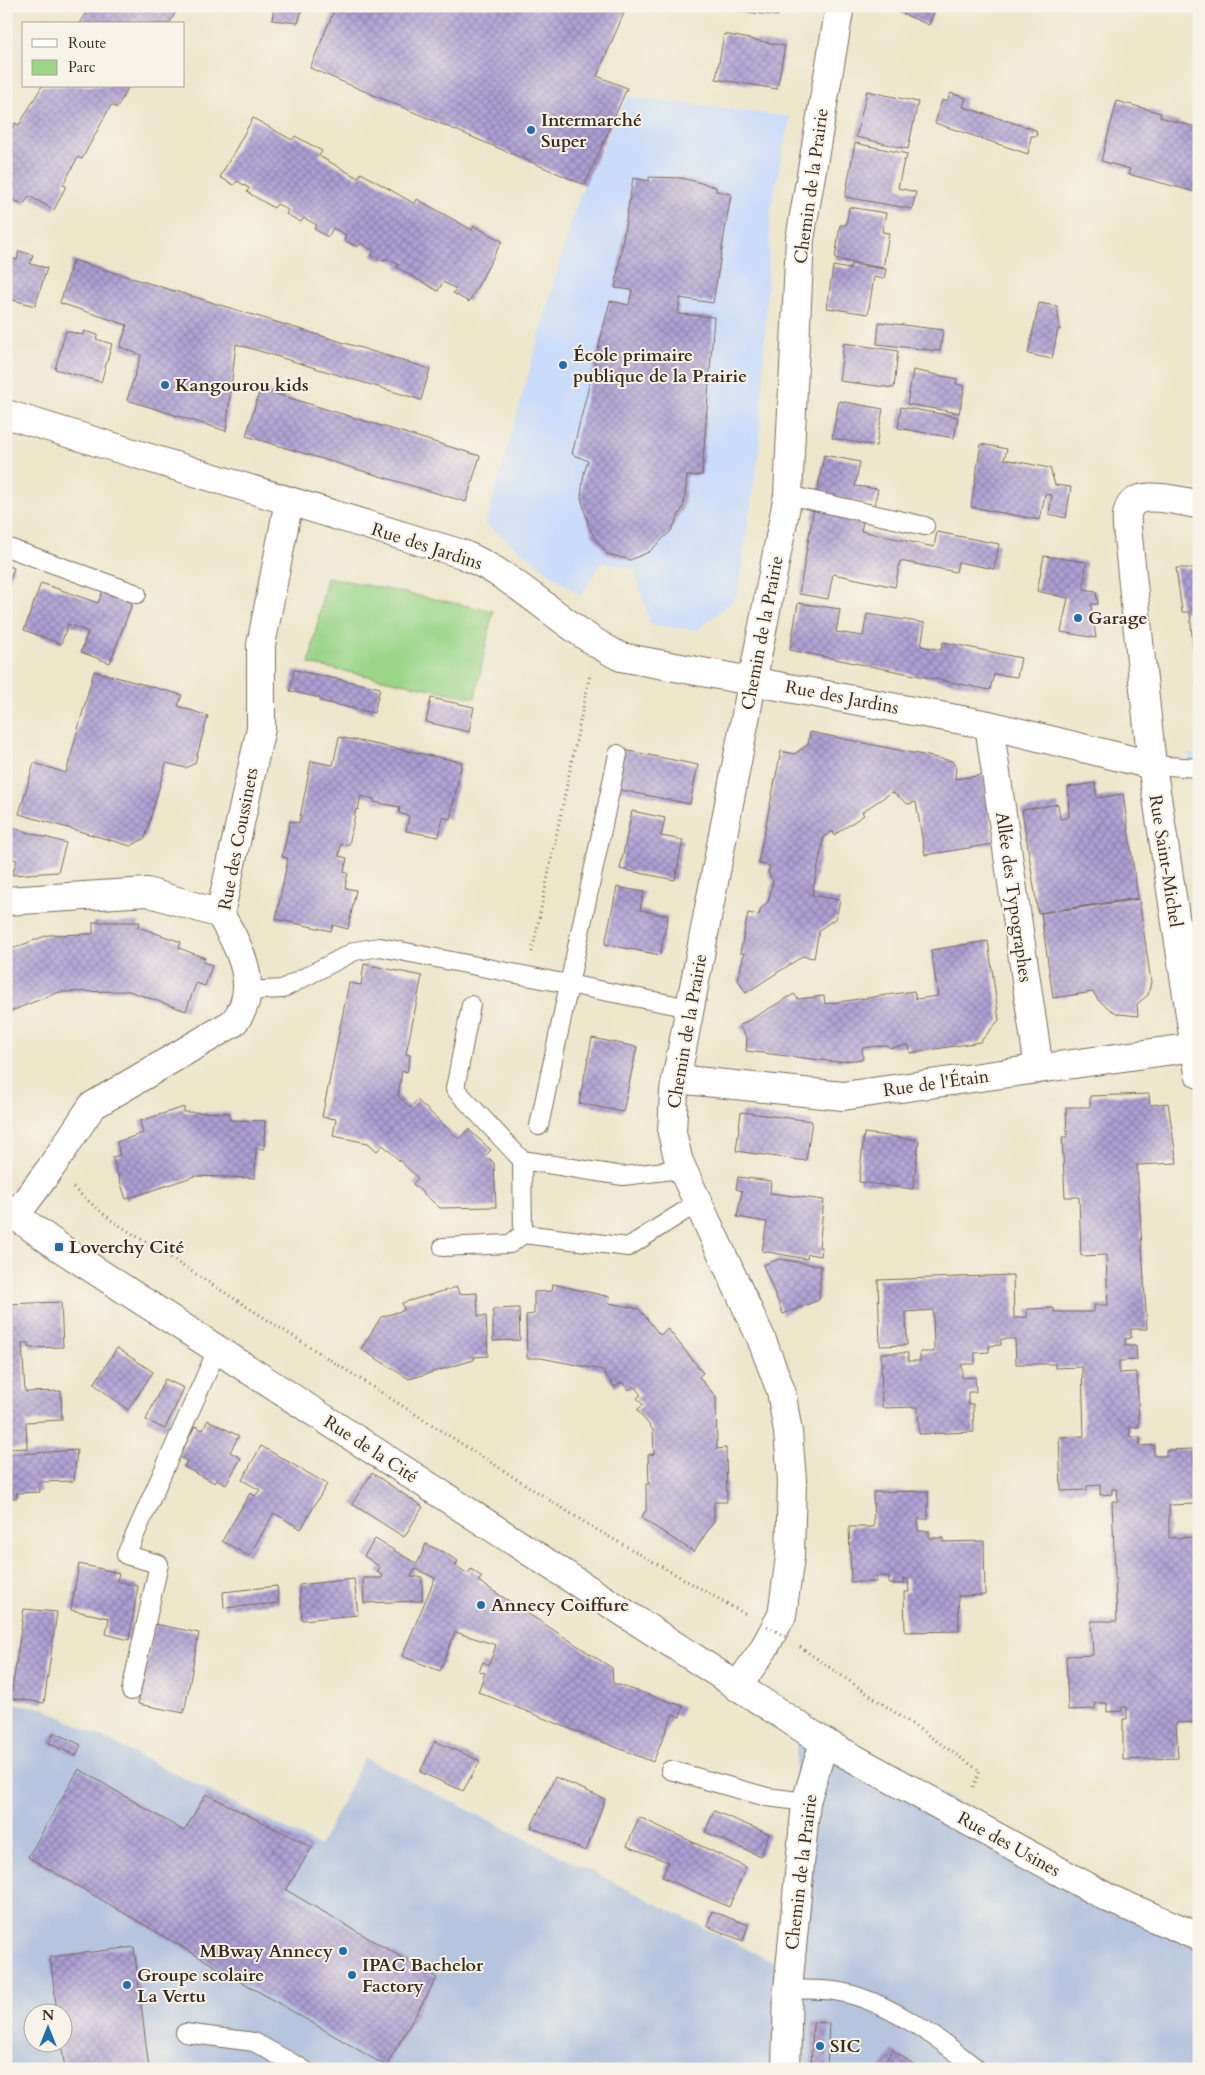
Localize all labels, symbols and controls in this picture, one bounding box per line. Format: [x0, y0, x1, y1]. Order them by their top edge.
legend [22, 22, 185, 88]
text: Route [68, 33, 106, 53]
text: Parc [68, 57, 96, 77]
street label: Chemin de la Prairie [788, 107, 835, 265]
place label: Intermarché Super [541, 108, 642, 154]
marker: Intermarché Super [525, 124, 537, 136]
place label: École primaire publique de la Prairie [573, 343, 747, 389]
marker: École primaire publique de la Prairie [557, 359, 569, 371]
place label: Kangourou kids [175, 373, 309, 398]
marker: Kangourou kids [159, 379, 171, 391]
street label: Rue des Jardins [368, 517, 486, 576]
street label: Chemin de la Prairie [735, 554, 790, 712]
place label: Garage [1088, 606, 1148, 631]
marker: Garage [1072, 612, 1084, 624]
street label: Rue des Jardins [783, 674, 901, 721]
street label: Rue des Coussinets [212, 766, 265, 912]
street label: Rue Saint-Michel [1143, 793, 1188, 930]
street label: Allée des Typographes [989, 810, 1038, 984]
street label: Chemin de la Prairie [662, 952, 713, 1110]
street label: Rue de l'Étain [882, 1064, 991, 1103]
place label: Loverchy Cité [69, 1235, 184, 1260]
marker: Loverchy Cité [53, 1241, 65, 1253]
street label: Rue de la Cité [319, 1410, 423, 1489]
place label: Annecy Coiffure [491, 1593, 629, 1618]
marker: Annecy Coiffure [475, 1599, 487, 1611]
street label: Chemin de la Prairie [780, 1793, 823, 1951]
street label: Rue des Usines [953, 1806, 1065, 1883]
place label: MBway Annecy [199, 1939, 334, 1964]
marker: MBway Annecy [337, 1945, 349, 1957]
place label: IPAC Bachelor Factory [362, 1953, 484, 1999]
place label: Groupe scolaire La Vertu [137, 1963, 264, 2009]
marker: IPAC Bachelor Factory [346, 1969, 358, 1981]
marker: Groupe scolaire La Vertu [121, 1979, 133, 1991]
north arrow [22, 2002, 72, 2052]
text: N [42, 2006, 54, 2025]
place label: SIC [830, 2034, 860, 2059]
marker: SIC [814, 2040, 826, 2052]

